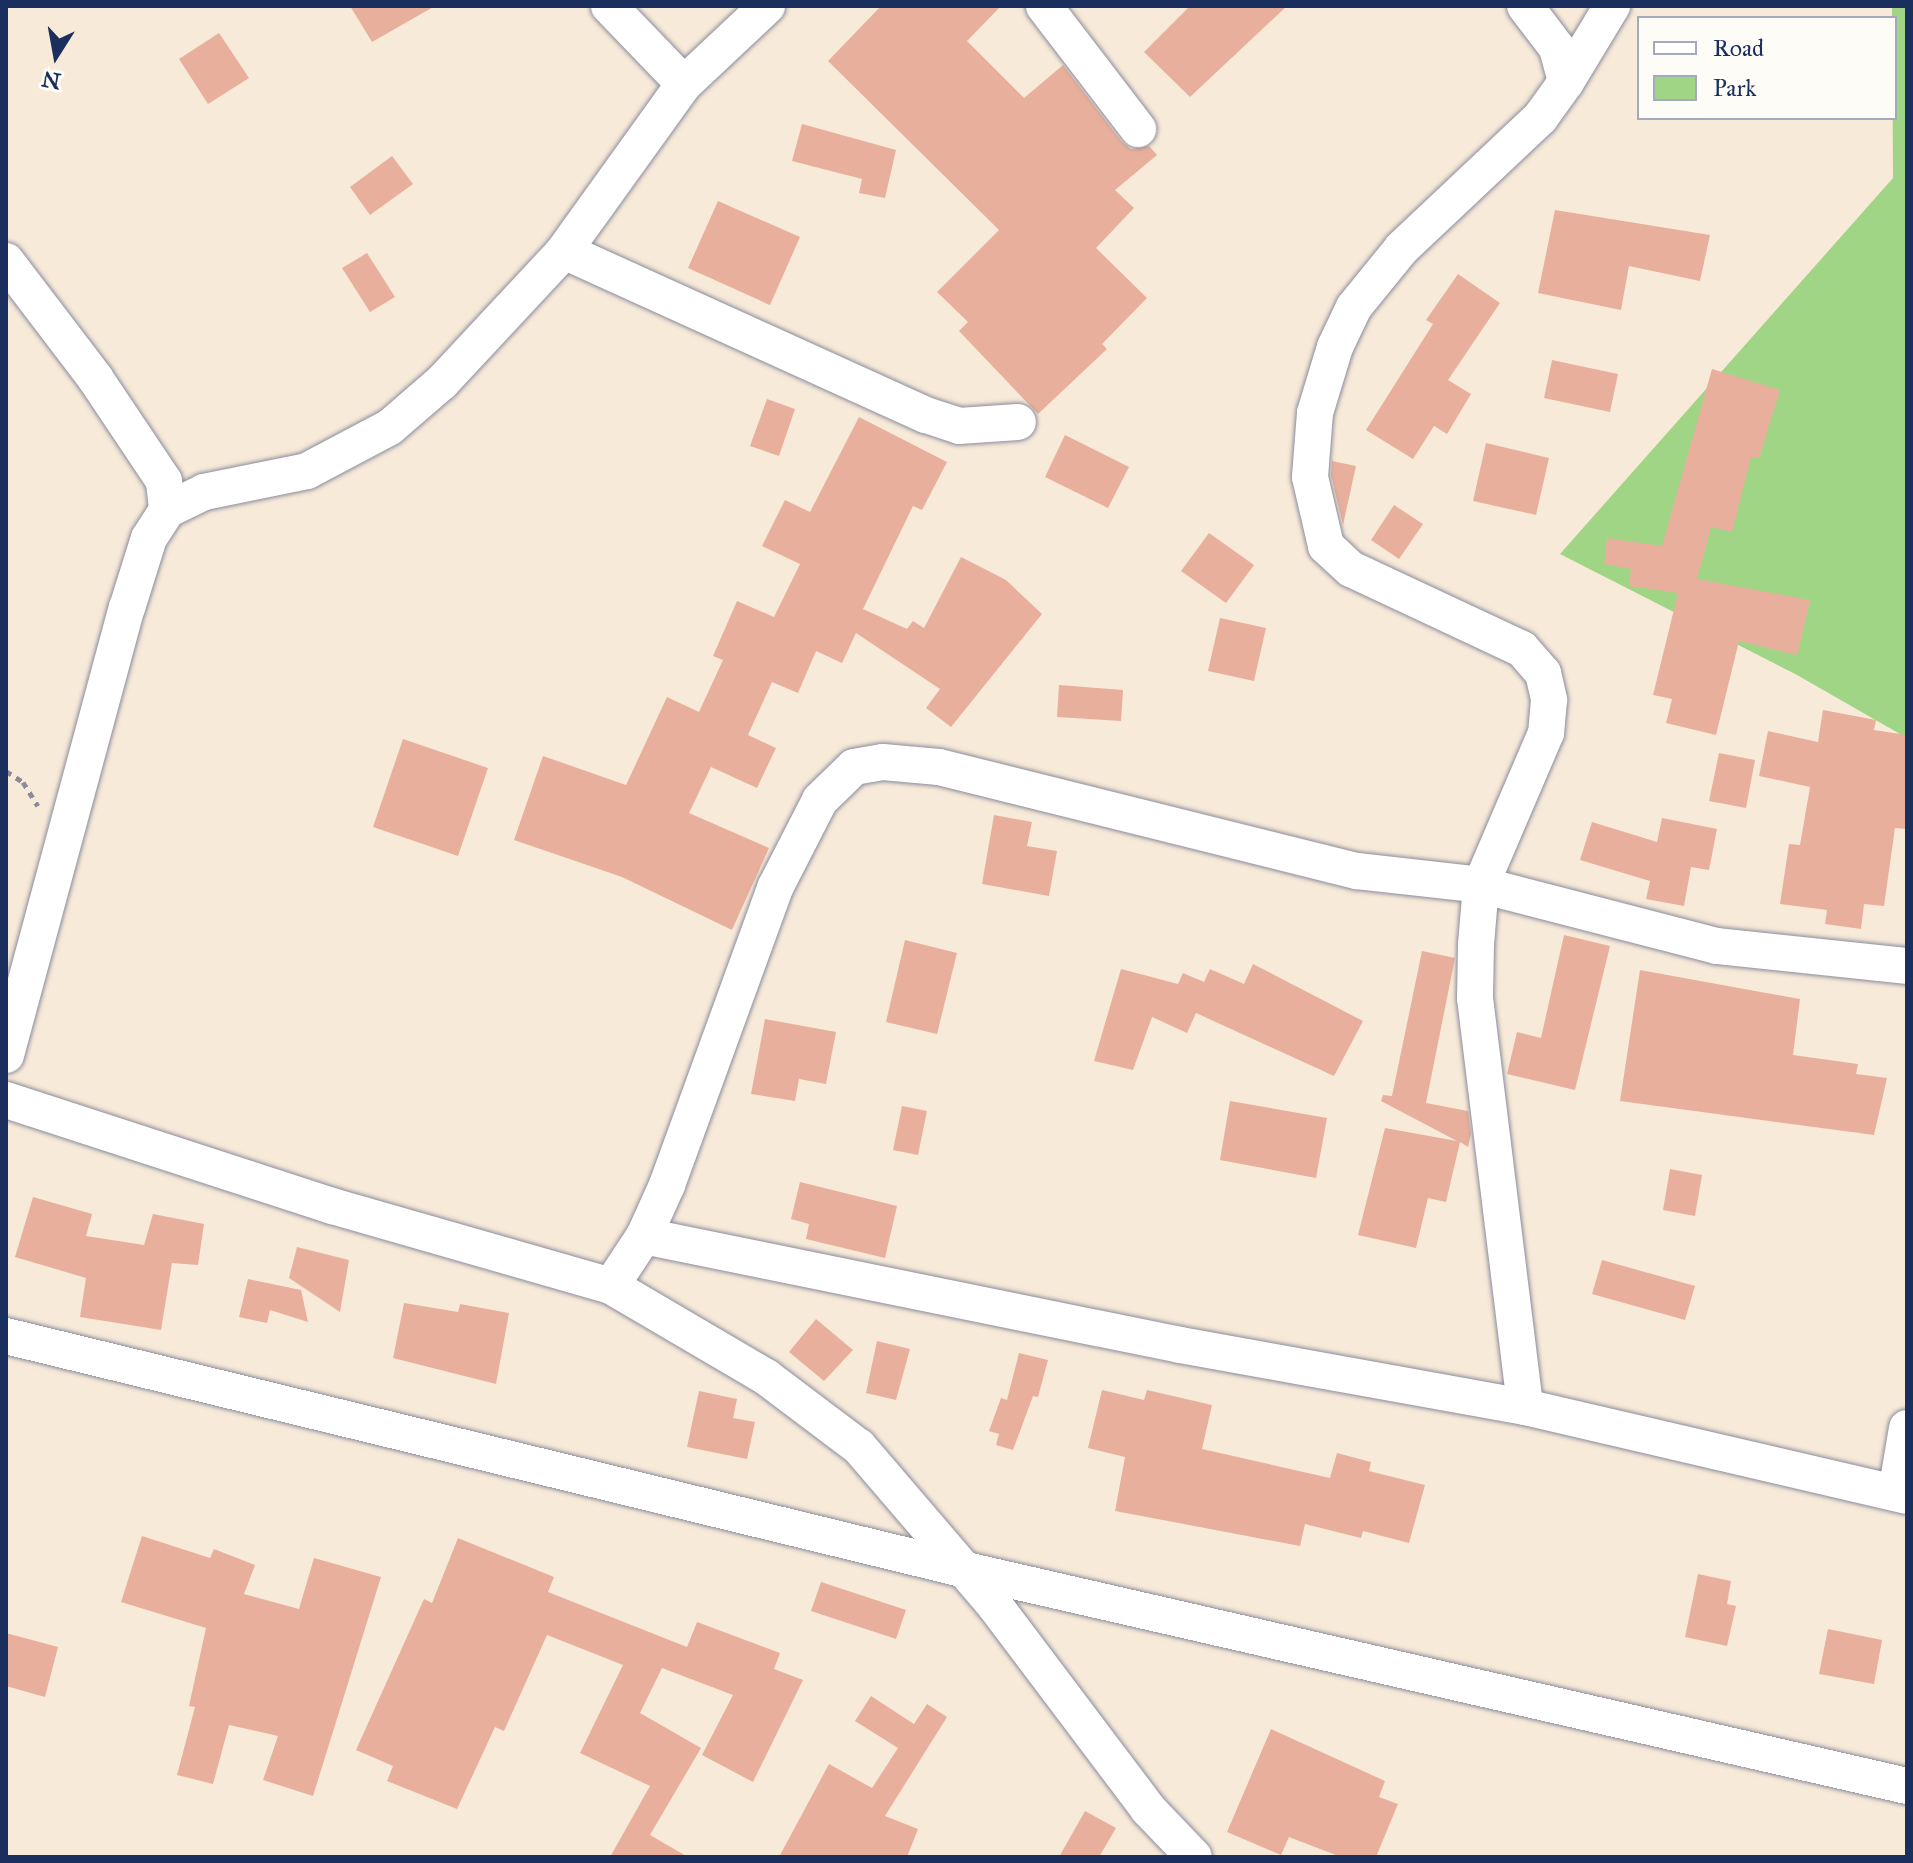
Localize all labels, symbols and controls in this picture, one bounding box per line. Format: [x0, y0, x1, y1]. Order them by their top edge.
north arrow [16, 16, 96, 96]
legend [1637, 16, 1897, 120]
text: Road [1713, 33, 1764, 63]
text: N [40, 65, 63, 95]
text: Park [1713, 73, 1756, 103]

